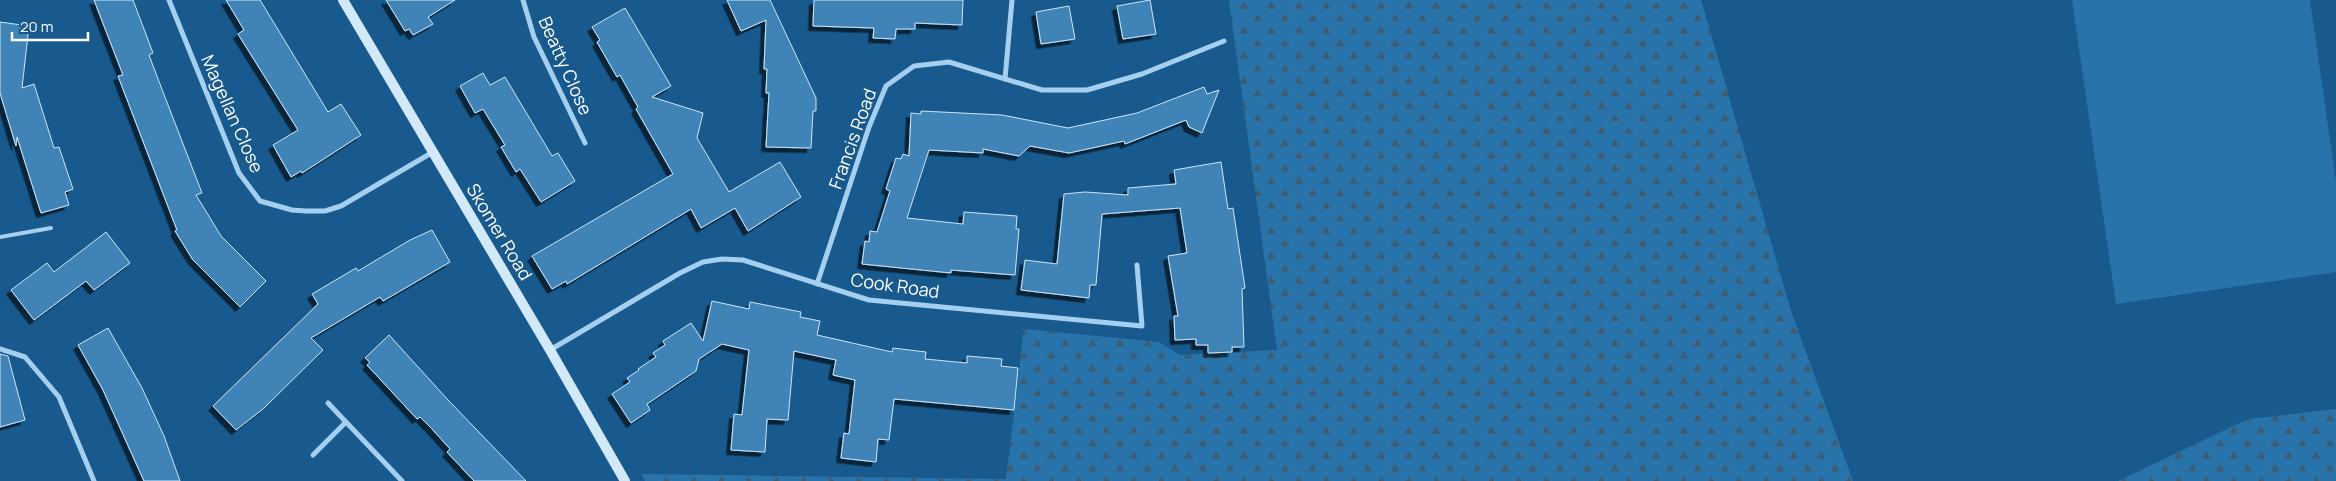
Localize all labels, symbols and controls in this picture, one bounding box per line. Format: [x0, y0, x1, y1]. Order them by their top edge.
scale bar [12, 10, 89, 42]
street label: Beatty Close [534, 13, 598, 119]
text: 20 m [20, 16, 53, 37]
street label: Magellan Close [196, 51, 270, 176]
street label: Francis Road [823, 85, 881, 192]
street label: Skomer Road [462, 179, 538, 284]
street label: Cook Road [849, 267, 941, 303]

